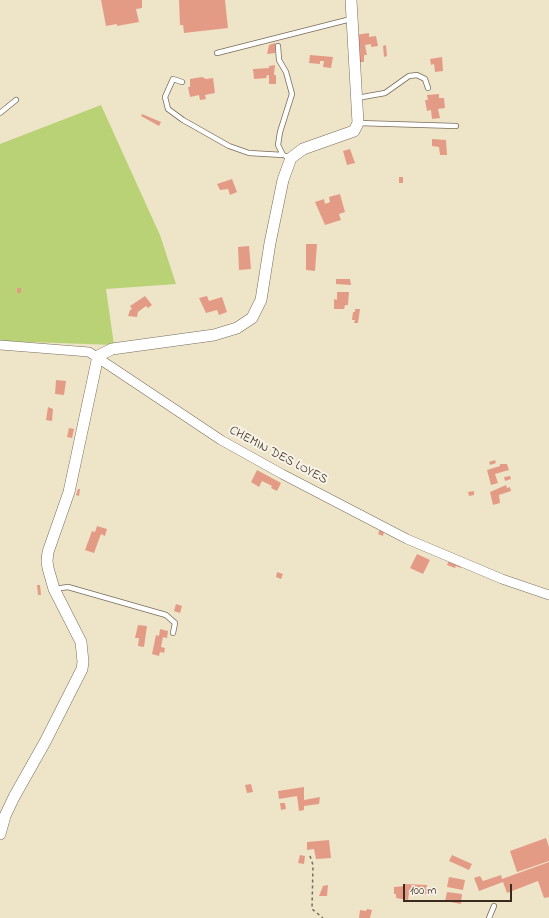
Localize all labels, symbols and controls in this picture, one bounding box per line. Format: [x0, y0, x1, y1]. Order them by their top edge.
street label: CHEMIN DES LOYES [226, 423, 330, 489]
scale bar [405, 876, 514, 902]
text: 100 m [410, 882, 437, 900]

